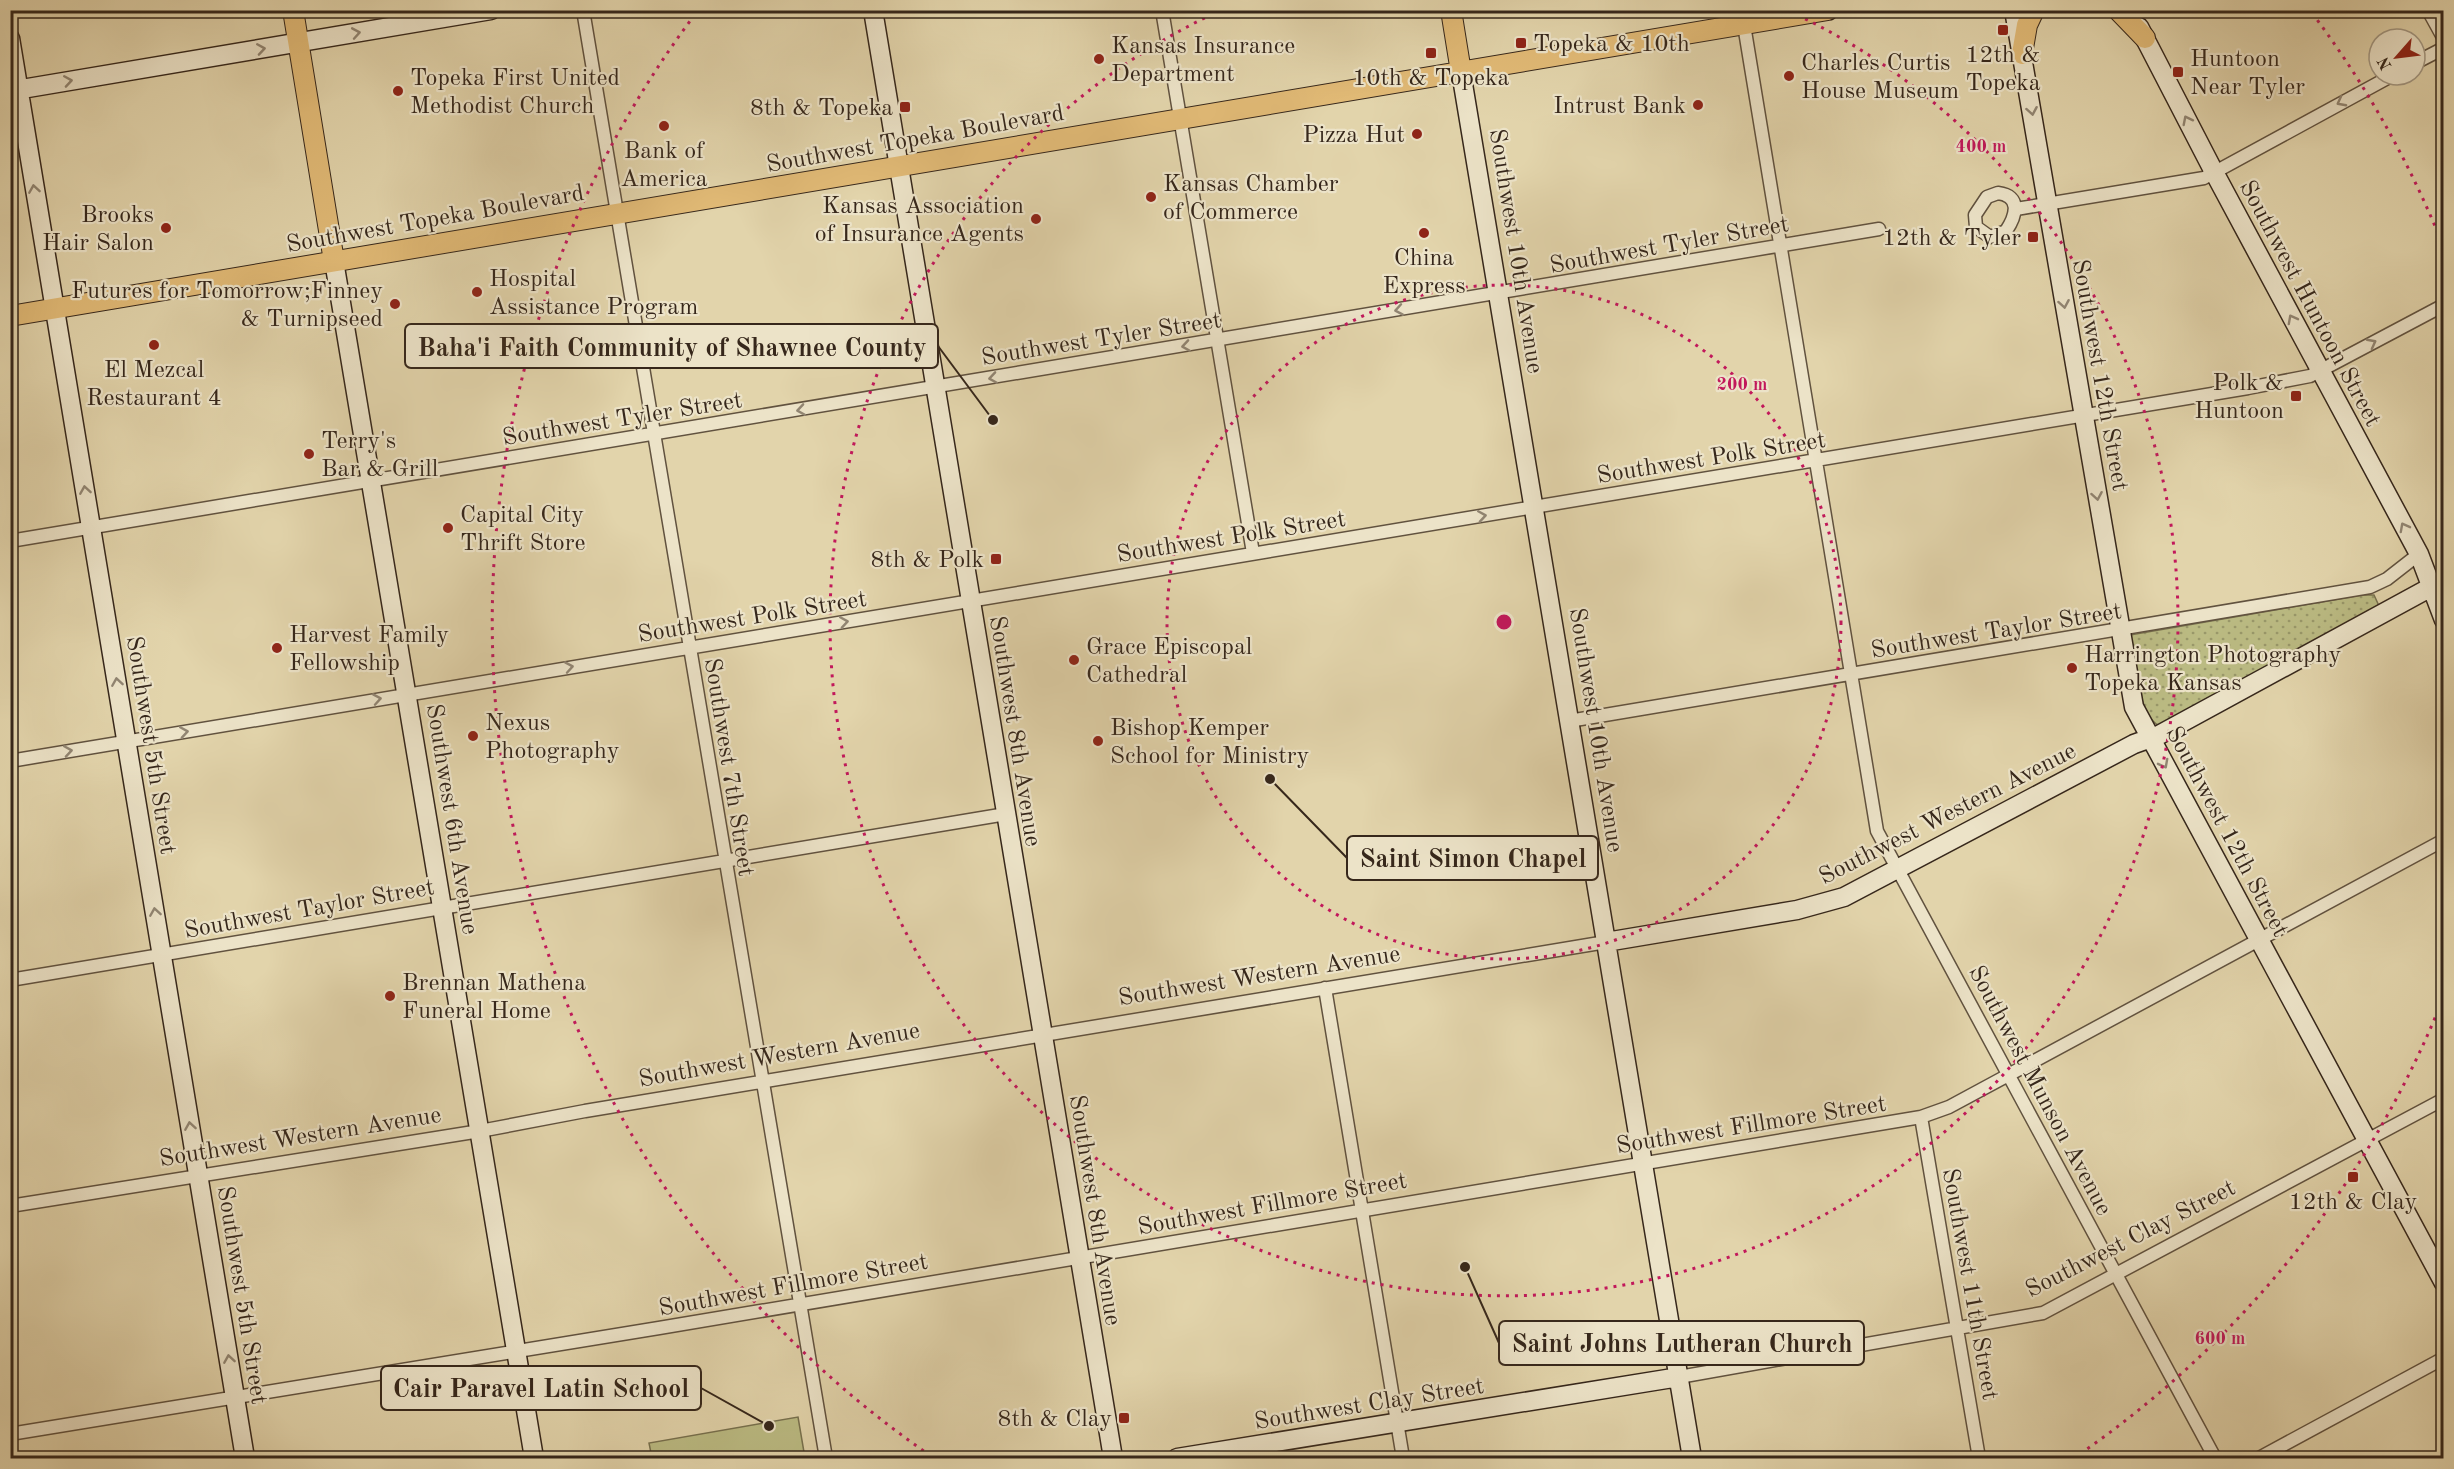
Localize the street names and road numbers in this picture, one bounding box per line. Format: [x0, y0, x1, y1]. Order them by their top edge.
street label: Southwest Topeka Boulevard [765, 102, 1066, 178]
street label: Southwest 10th Avenue [1484, 127, 1546, 375]
street label: Southwest Huntoon Street [2234, 177, 2384, 431]
street label: Southwest Topeka Boulevard [285, 182, 586, 258]
street label: Southwest Tyler Street [1548, 213, 1791, 279]
street label: Southwest 12th Street [2067, 258, 2131, 493]
street label: Southwest Tyler Street [980, 309, 1223, 371]
street label: Southwest Tyler Street [501, 389, 744, 451]
street label: Southwest Polk Street [1595, 429, 1827, 489]
street label: Southwest Polk Street [1115, 508, 1347, 568]
street label: Southwest Polk Street [636, 588, 868, 648]
street label: Southwest Taylor Street [1869, 600, 2123, 664]
street label: Southwest 10th Avenue [1564, 606, 1626, 854]
street label: Southwest 8th Avenue [984, 614, 1044, 848]
street label: Southwest 5th Street [121, 634, 179, 856]
street label: Southwest 7th Street [699, 656, 757, 878]
street label: Southwest 6th Avenue [421, 702, 481, 936]
street label: Southwest 12th Street [2161, 723, 2292, 941]
street label: Southwest Western Avenue [1815, 739, 2080, 890]
street label: Southwest Taylor Street [182, 876, 436, 944]
street label: Southwest Western Avenue [1117, 943, 1402, 1011]
street label: Southwest Munson Avenue [1963, 962, 2115, 1220]
street label: Southwest Western Avenue [637, 1019, 922, 1093]
street label: Southwest 8th Avenue [1064, 1093, 1124, 1327]
street label: Southwest Fillmore Street [1615, 1093, 1888, 1159]
street label: Southwest Western Avenue [158, 1104, 443, 1172]
street label: Southwest 11th Street [1937, 1167, 2001, 1402]
street label: Southwest Fillmore Street [1136, 1169, 1409, 1240]
street label: Southwest Clay Street [2022, 1176, 2240, 1303]
street label: Southwest 5th Street [212, 1184, 270, 1406]
street label: Southwest Fillmore Street [657, 1250, 930, 1321]
street label: Southwest Clay Street [1253, 1375, 1486, 1435]

